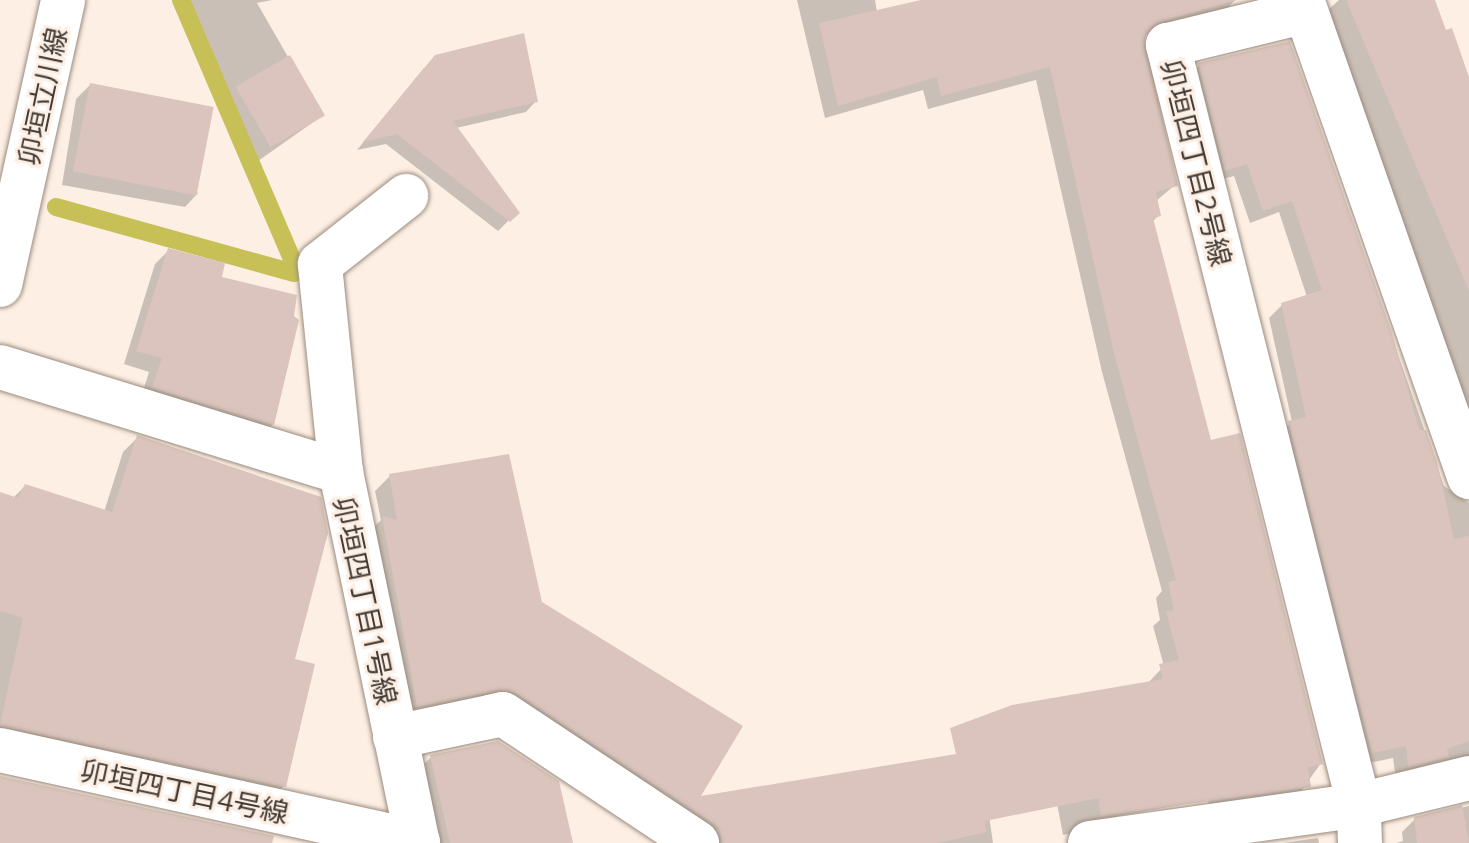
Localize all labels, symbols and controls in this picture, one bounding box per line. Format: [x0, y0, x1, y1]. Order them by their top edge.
street label: 卯垣立川線 [11, 24, 73, 168]
street label: 卯垣四丁目2号線 [1155, 56, 1239, 270]
street label: 卯垣四丁目1号線 [328, 494, 404, 708]
street label: 卯垣四丁目4号線 [78, 753, 292, 829]

